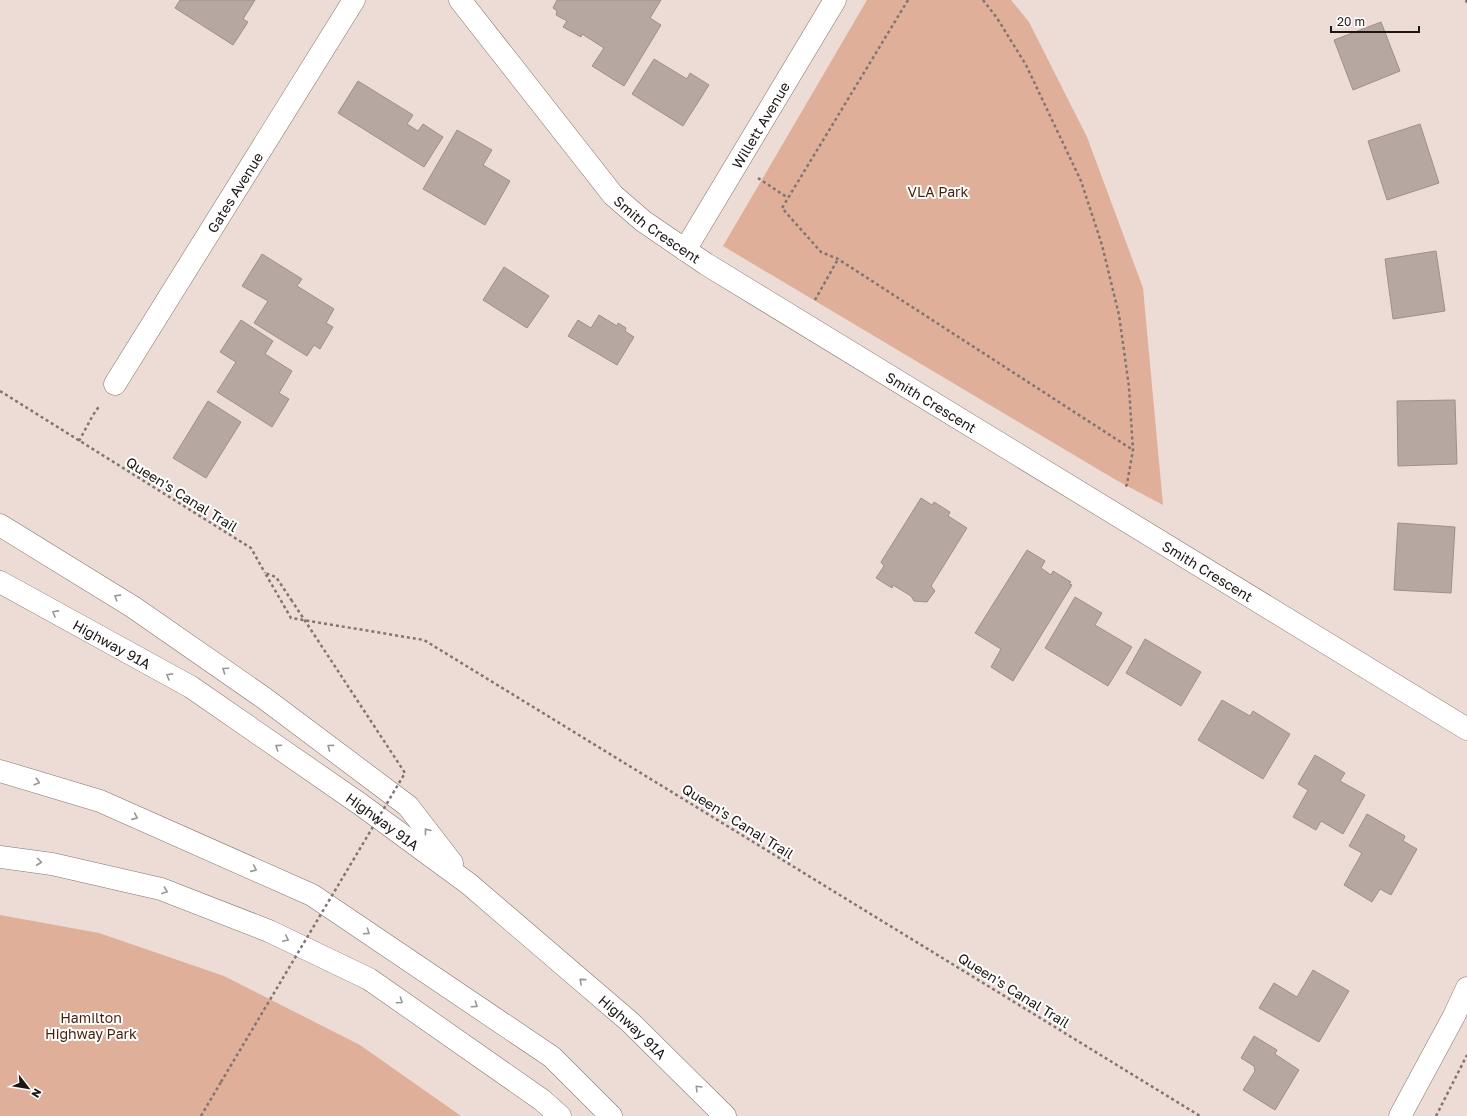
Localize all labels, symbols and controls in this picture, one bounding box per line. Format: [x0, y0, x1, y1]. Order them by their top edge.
scale bar [1331, 8, 1419, 34]
text: 20 m [1337, 14, 1365, 29]
street label: Willett Avenue [728, 78, 793, 171]
street label: Gates Avenue [203, 149, 266, 236]
park label: VLA Park [908, 183, 969, 200]
street label: Smith Crescent [611, 192, 704, 266]
street label: Smith Crescent [883, 368, 980, 436]
street label: Queen's Canal Trail [123, 453, 241, 535]
street label: Smith Crescent [1159, 537, 1256, 605]
one-way arrow [114, 594, 121, 602]
one-way arrow [52, 610, 60, 617]
street label: Highway 91A [70, 615, 155, 672]
one-way arrow [222, 668, 229, 675]
one-way arrow [166, 673, 173, 680]
one-way arrow [275, 745, 282, 752]
one-way arrow [327, 745, 334, 752]
one-way arrow [34, 777, 41, 786]
street label: Queen's Canal Trail [679, 780, 797, 862]
street label: Highway 91A [343, 789, 423, 854]
one-way arrow [131, 812, 139, 820]
one-way arrow [425, 829, 432, 836]
one-way arrow [36, 857, 42, 866]
one-way arrow [250, 865, 257, 873]
one-way arrow [162, 887, 169, 895]
one-way arrow [363, 927, 370, 935]
one-way arrow [282, 934, 289, 942]
street label: Queen's Canal Trail [955, 949, 1073, 1031]
one-way arrow [579, 978, 587, 985]
street label: Highway 91A [596, 991, 671, 1062]
one-way arrow [396, 996, 403, 1004]
one-way arrow [471, 1000, 478, 1008]
park label: Hamilton Highway Park [45, 1009, 137, 1042]
north arrow [8, 1068, 48, 1108]
one-way arrow [695, 1085, 703, 1093]
text: N [29, 1086, 45, 1100]

